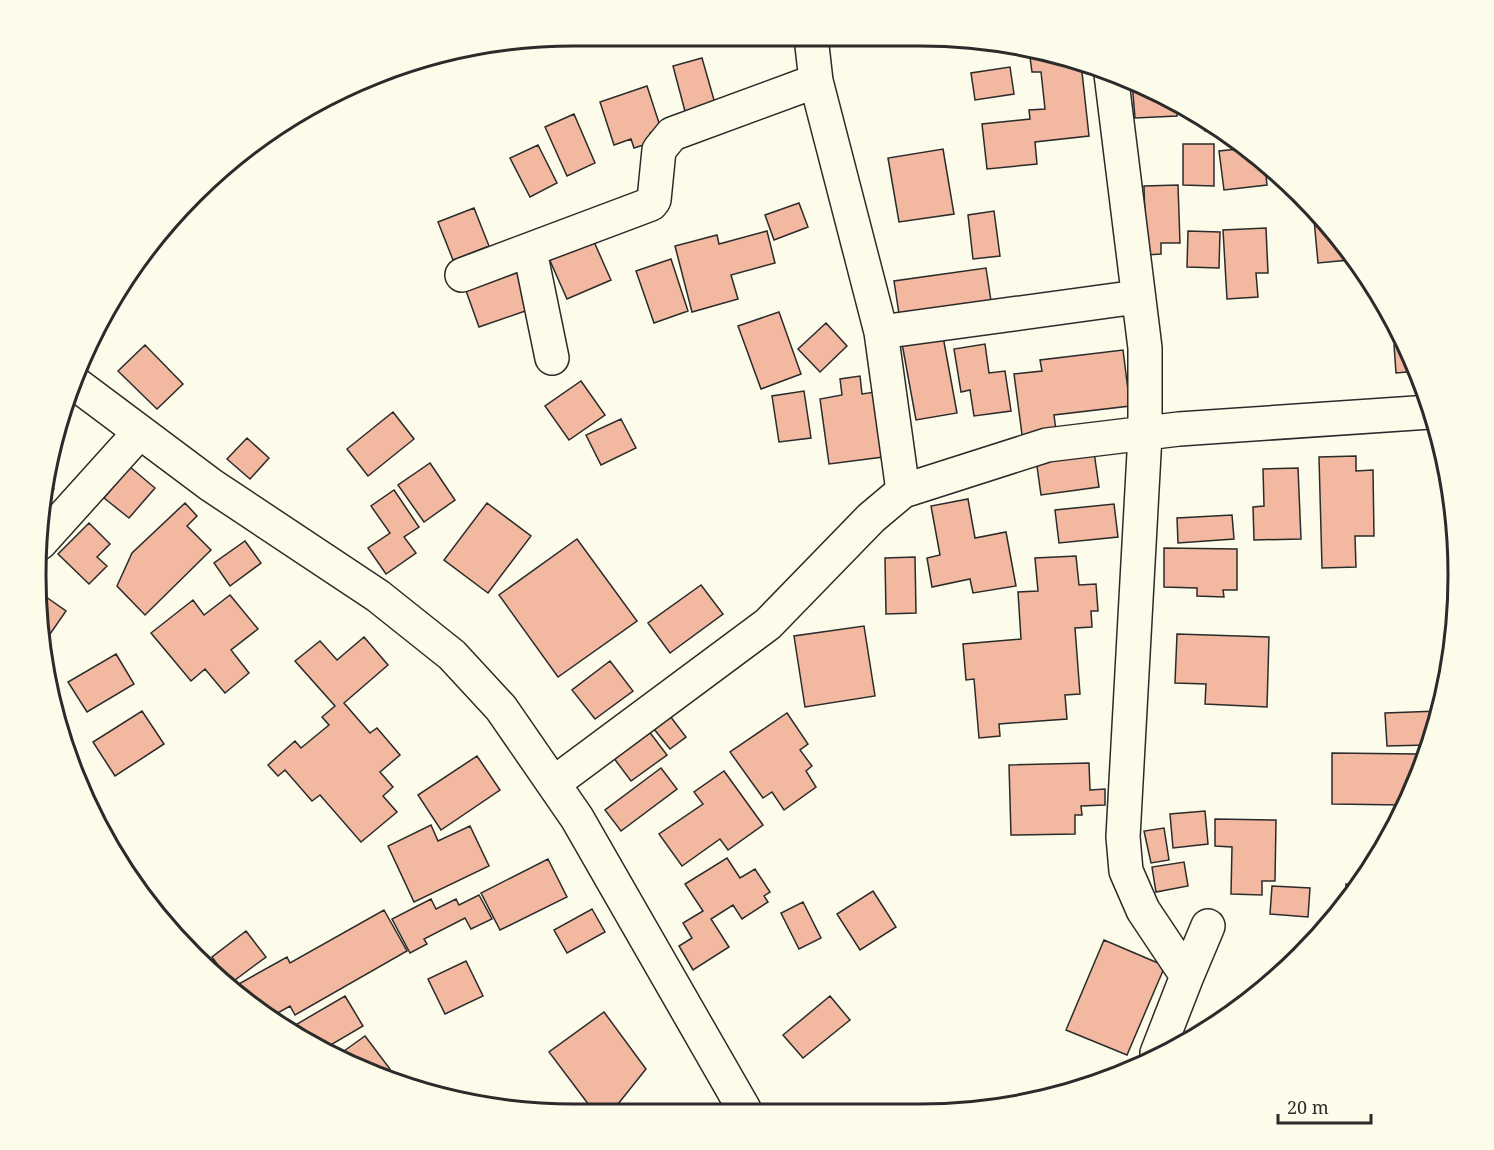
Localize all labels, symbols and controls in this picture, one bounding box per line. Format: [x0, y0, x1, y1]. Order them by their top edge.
scale bar [1278, 1087, 1371, 1125]
text: 20 m [1287, 1095, 1329, 1119]

